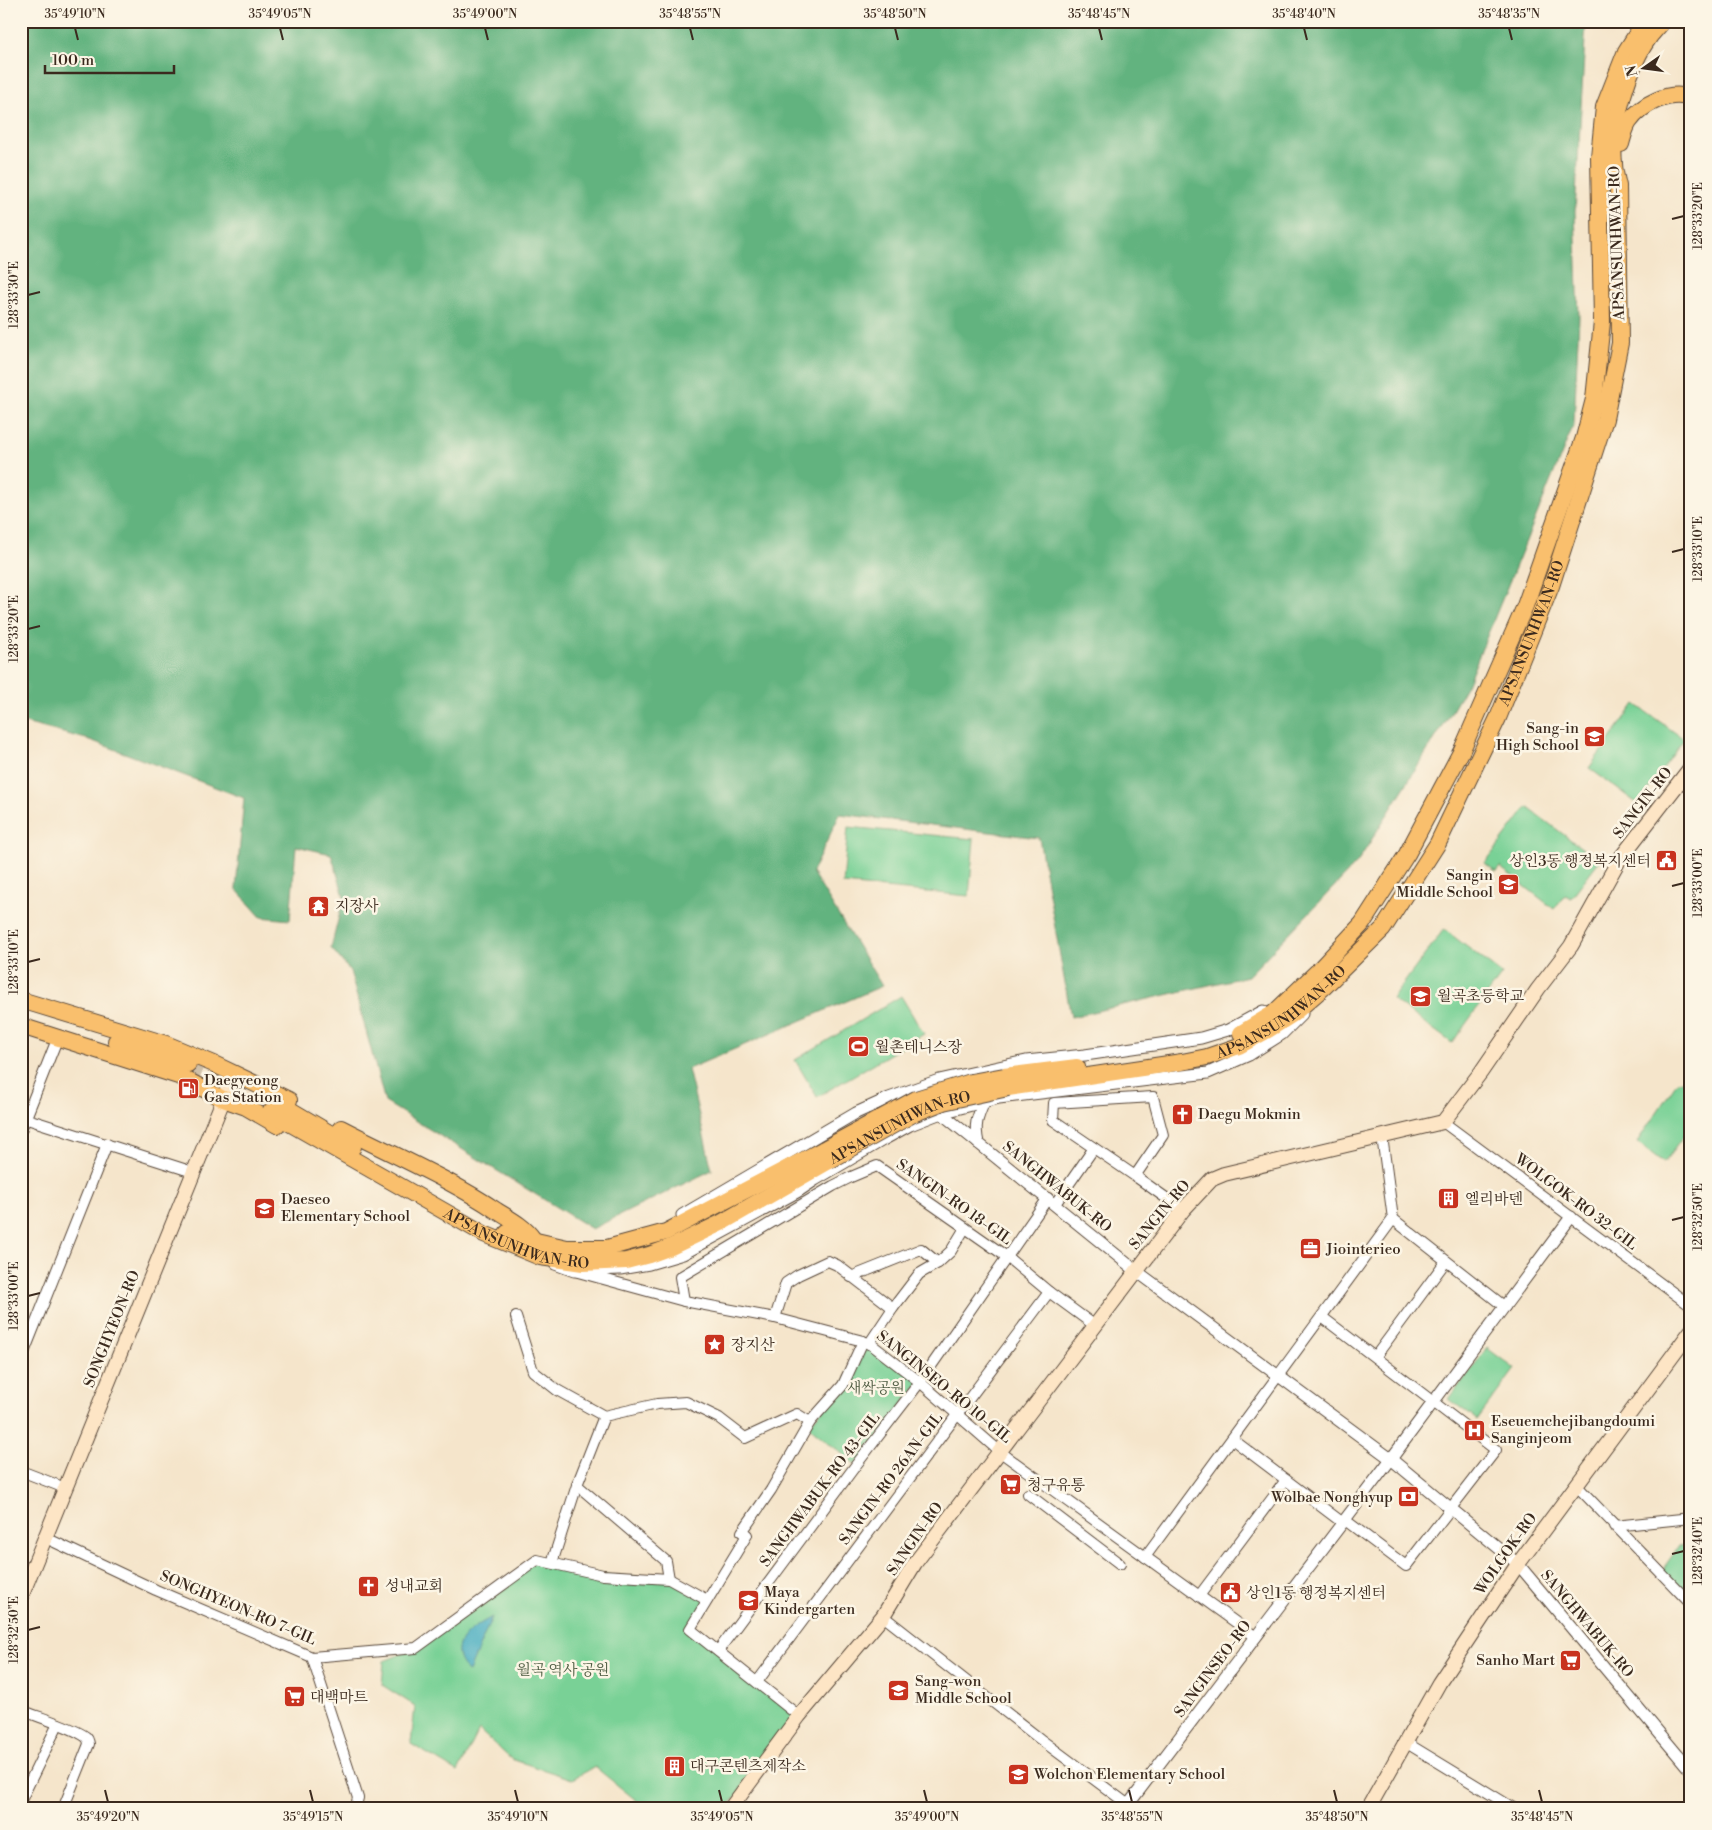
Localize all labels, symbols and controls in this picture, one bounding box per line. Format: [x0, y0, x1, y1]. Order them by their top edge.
text: 35°49'10"N [44, 7, 106, 22]
text: 35°49'05"N [249, 7, 312, 22]
text: 35°49'00"N [453, 7, 517, 22]
text: 35°48'55"N [659, 7, 721, 22]
text: 35°48'50"N [863, 7, 927, 22]
text: 35°48'45"N [1068, 7, 1130, 22]
text: 35°48'40"N [1272, 7, 1336, 22]
text: 35°48'35"N [1478, 7, 1540, 22]
scale bar [45, 42, 174, 74]
north arrow [1620, 42, 1670, 92]
text: 100 m [52, 51, 94, 70]
text: N [1622, 63, 1642, 78]
street label: APSANSUNHWAN-RO [1605, 165, 1629, 322]
text: 128°33'20"E [1691, 182, 1706, 250]
text: 128°33'30"E [7, 261, 22, 329]
text: 128°33'10"E [1691, 516, 1706, 582]
street label: APSANSUNHWAN-RO [1494, 558, 1568, 710]
text: 128°33'20"E [7, 595, 22, 663]
place label: Sang-in High School [1496, 719, 1580, 755]
school or university icon: Sang-in High School [1583, 725, 1607, 749]
street label: SANGIN-RO [1609, 763, 1677, 842]
public building icon: 상인3동 행정복지센터 [1655, 849, 1679, 873]
text: 128°33'00"E [1691, 849, 1706, 917]
place label: 상인3동 행정복지센터 [1509, 852, 1651, 871]
place label: Sangin Middle School [1396, 866, 1494, 902]
school or university icon: Sangin Middle School [1497, 872, 1521, 896]
temple icon: 지장사 [307, 894, 331, 918]
place label: 지장사 [335, 897, 379, 916]
text: 128°33'10"E [7, 929, 22, 995]
street label: APSANSUNHWAN-RO [1213, 961, 1350, 1063]
school or university icon: 월곡초등학교 [1409, 984, 1433, 1008]
place label: 월곡초등학교 [1437, 987, 1524, 1006]
sports icon: 월촌테니스장 [847, 1035, 871, 1059]
place label: 월촌테니스장 [875, 1038, 962, 1057]
place label: Daegyeong Gas Station [204, 1071, 282, 1107]
fuel station icon: Daegyeong Gas Station [176, 1077, 200, 1101]
street label: APSANSUNHWAN-RO [825, 1087, 973, 1169]
church icon: Daegu Mokmin [1170, 1102, 1194, 1126]
place label: Daegu Mokmin [1198, 1105, 1301, 1124]
street label: SANGHWABUK-RO [999, 1137, 1116, 1237]
street label: WOLGOK-RO 32-GIL [1510, 1149, 1641, 1254]
street label: SANGIN-RO 18-GIL [893, 1155, 1016, 1249]
street label: SANGIN-RO [1125, 1176, 1195, 1254]
text: 128°32'50"E [1691, 1183, 1706, 1251]
building icon: 엘리바덴 [1437, 1187, 1461, 1211]
place label: Daeseo Elementary School [281, 1190, 410, 1226]
place label: 엘리바덴 [1465, 1190, 1523, 1209]
school or university icon: Daeseo Elementary School [253, 1196, 277, 1220]
street label: APSANSUNHWAN-RO [440, 1203, 590, 1273]
office icon: Jiointerieo [1298, 1237, 1322, 1261]
place label: Jiointerieo [1325, 1240, 1401, 1259]
text: 128°33'00"E [7, 1262, 22, 1330]
street label: SONGHYEON-RO [80, 1267, 144, 1390]
street label: SANGINSEO-RO 10-GIL [873, 1327, 1015, 1447]
place icon: 장지산 [703, 1333, 727, 1357]
place label: 장지산 [731, 1336, 775, 1355]
park label: 새싹공원 [847, 1379, 905, 1398]
street label: SANGHWABUK-RO 43-GIL [756, 1409, 884, 1571]
street label: SANGIN-RO 26AN-GIL [836, 1409, 946, 1549]
place label: Eseuemchejibangdoumi Sanginjeom [1491, 1412, 1655, 1448]
hospital icon: Eseuemchejibangdoumi Sanginjeom [1463, 1418, 1487, 1442]
supermarket icon: 청구유통 [999, 1473, 1023, 1497]
place label: 청구유통 [1027, 1476, 1085, 1495]
bank icon: Wolbae Nonghyup [1397, 1485, 1421, 1509]
place label: Wolbae Nonghyup [1270, 1488, 1393, 1507]
street label: SANGIN-RO [883, 1499, 947, 1579]
street label: WOLGOK-RO [1470, 1509, 1541, 1600]
text: 128°32'40"E [1691, 1517, 1706, 1585]
street label: SONGHYEON-RO 7-GIL [157, 1566, 319, 1650]
street label: SANGHWABUK-RO [1536, 1566, 1638, 1682]
church icon: 성내교회 [357, 1574, 381, 1598]
place label: 성내교회 [385, 1577, 443, 1596]
public building icon: 상인1동 행정복지센터 [1218, 1581, 1242, 1605]
place label: Maya Kindergarten [764, 1583, 855, 1619]
place label: 상인1동 행정복지센터 [1246, 1584, 1386, 1603]
school or university icon: Maya Kindergarten [736, 1589, 760, 1613]
text: 128°32'50"E [7, 1596, 22, 1664]
street label: SANGINSEO-RO [1170, 1617, 1256, 1721]
supermarket icon: Sanho Mart [1559, 1648, 1583, 1672]
place label: Sanho Mart [1476, 1651, 1556, 1670]
park label: 월곡 역사 공원 [516, 1661, 610, 1680]
place label: Sang-won Middle School [915, 1672, 1012, 1708]
school or university icon: Sang-won Middle School [887, 1678, 911, 1702]
supermarket icon: 대백마트 [282, 1685, 306, 1709]
place label: 대백마트 [310, 1688, 368, 1707]
building icon: 대구콘텐츠제작소 [662, 1754, 686, 1778]
place label: 대구콘텐츠제작소 [690, 1757, 806, 1776]
school or university icon: Wolchon Elementary School [1006, 1762, 1030, 1786]
place label: Wolchon Elementary School [1033, 1765, 1226, 1784]
text: 35°49'20"N [76, 1810, 140, 1825]
text: 35°49'15"N [283, 1810, 343, 1825]
text: 35°49'10"N [487, 1810, 549, 1825]
text: 35°49'05"N [691, 1810, 754, 1825]
text: 35°49'00"N [895, 1810, 959, 1825]
text: 35°48'55"N [1101, 1810, 1163, 1825]
text: 35°48'50"N [1305, 1810, 1369, 1825]
text: 35°48'45"N [1511, 1810, 1573, 1825]

